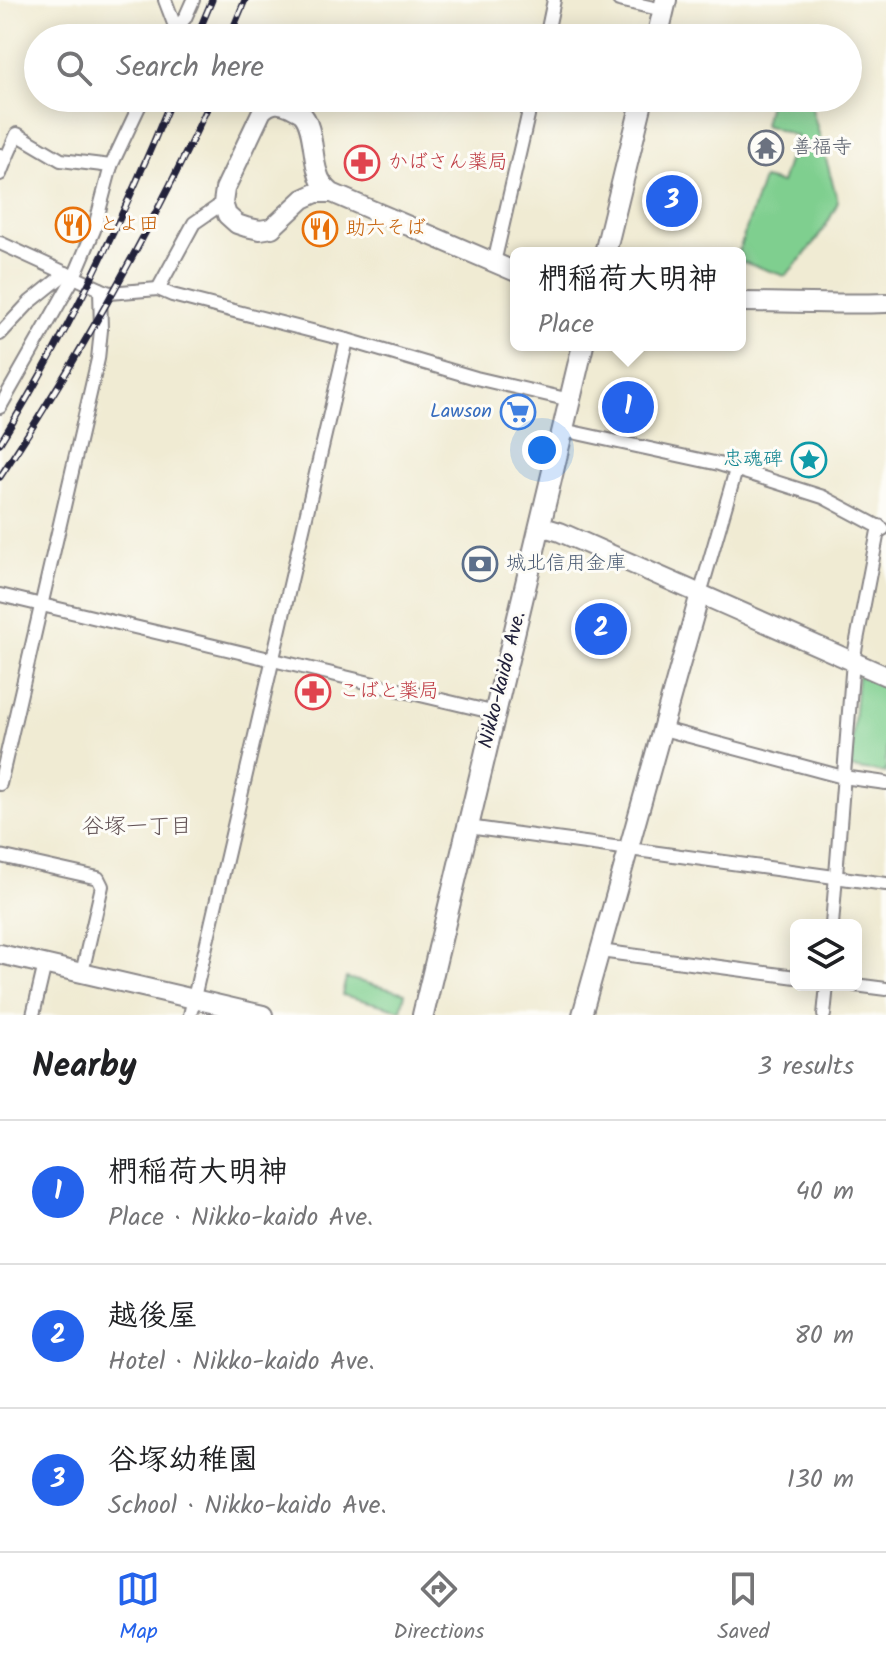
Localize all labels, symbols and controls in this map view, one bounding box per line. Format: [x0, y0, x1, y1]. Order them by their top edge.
search box [24, 24, 862, 112]
text: Search here [116, 44, 264, 92]
icon: search [52, 46, 96, 90]
temple icon: 善福寺 [747, 129, 785, 167]
place label: 善福寺 [792, 132, 852, 164]
pharmacy icon: かばさん薬局 [343, 144, 381, 182]
place label: かばさん薬局 [388, 147, 508, 179]
pin: 3 [646, 171, 698, 231]
restaurant icon: とよ田 [54, 206, 92, 244]
place label: とよ田 [99, 209, 159, 241]
restaurant icon: 助六そば [301, 210, 339, 248]
place label: 助六そば [346, 213, 426, 245]
popup [510, 247, 746, 351]
text: 椚稲荷大明神 [538, 256, 718, 304]
text: Place [538, 304, 594, 346]
pin: 1 [602, 377, 654, 437]
supermarket icon: Lawson [499, 393, 537, 431]
place label: Lawson [430, 396, 492, 428]
your location [522, 430, 562, 470]
place icon: 忠魂碑 [790, 441, 828, 479]
place label: 忠魂碑 [723, 444, 783, 476]
bank icon: 城北信用金庫 [461, 545, 499, 583]
place label: 城北信用金庫 [506, 548, 626, 580]
pin: 2 [575, 599, 627, 659]
street label: Nikko-kaido Ave. [471, 608, 535, 752]
pharmacy icon: こばと薬局 [294, 673, 332, 711]
place label: こばと薬局 [339, 676, 439, 708]
district label: 谷塚一丁目 [82, 810, 192, 845]
map controls [790, 919, 862, 991]
button: layers [790, 919, 862, 991]
text: Nearby [32, 1040, 137, 1094]
text: 3 results [757, 1046, 854, 1088]
text: 椚稲荷大明神 [108, 1149, 288, 1197]
text: 1 [54, 1171, 62, 1213]
text: 40 m [796, 1171, 854, 1213]
text: Place · Nikko-kaido Ave. [108, 1197, 373, 1239]
text: 越後屋 [108, 1293, 198, 1341]
text: 2 [50, 1315, 66, 1357]
text: 80 m [794, 1315, 854, 1357]
text: Hotel · Nikko-kaido Ave. [108, 1341, 375, 1383]
text: 谷塚幼稚園 [108, 1437, 258, 1485]
text: 3 [51, 1459, 65, 1501]
text: 130 m [787, 1459, 854, 1501]
text: School · Nikko-kaido Ave. [108, 1485, 387, 1527]
tab: Map [116, 1567, 160, 1650]
tab: Directions [393, 1567, 485, 1650]
tab: Saved [717, 1567, 770, 1650]

